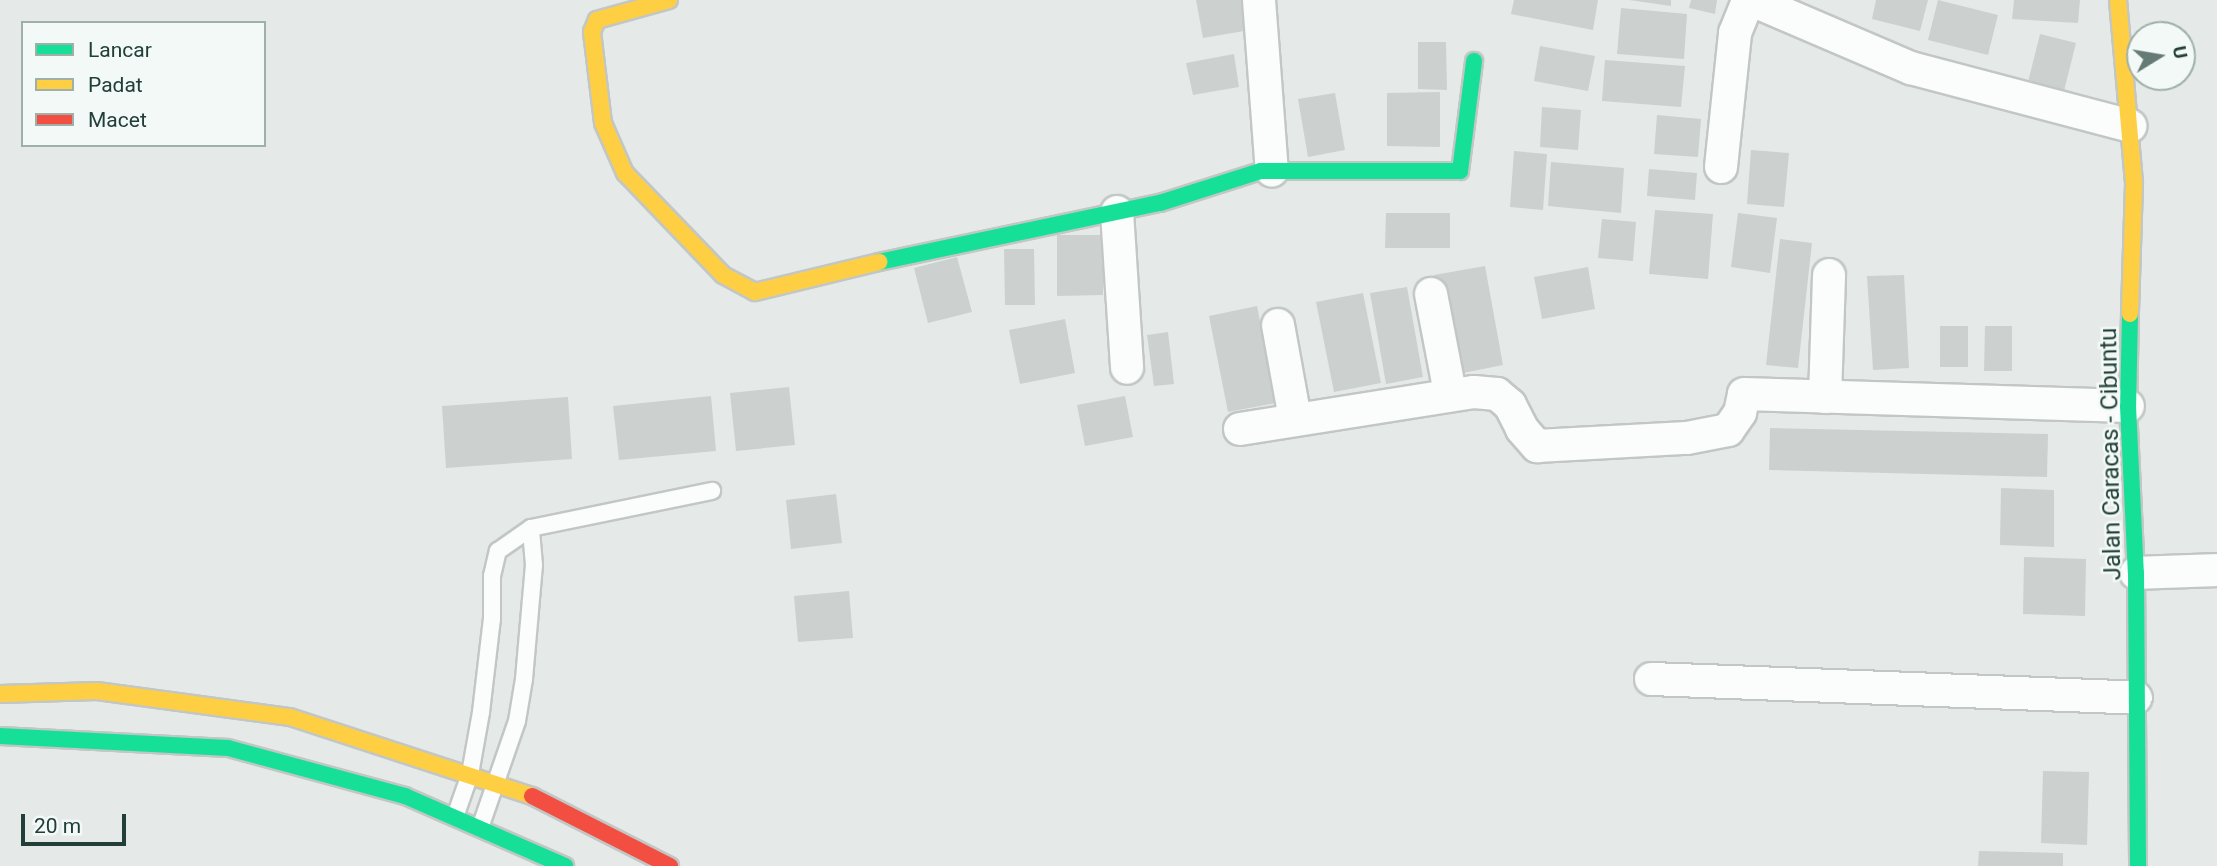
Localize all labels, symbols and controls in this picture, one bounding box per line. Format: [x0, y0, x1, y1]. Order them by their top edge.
legend [21, 21, 266, 147]
north arrow [2126, 21, 2196, 91]
text: Lancar [88, 38, 152, 62]
text: U [2168, 44, 2193, 61]
text: Padat [88, 73, 143, 97]
text: Macet [88, 108, 147, 132]
street label: Jalan Caracas - Cibuntu [2094, 327, 2128, 581]
scale bar [24, 800, 130, 844]
text: 20 m [34, 814, 81, 838]

